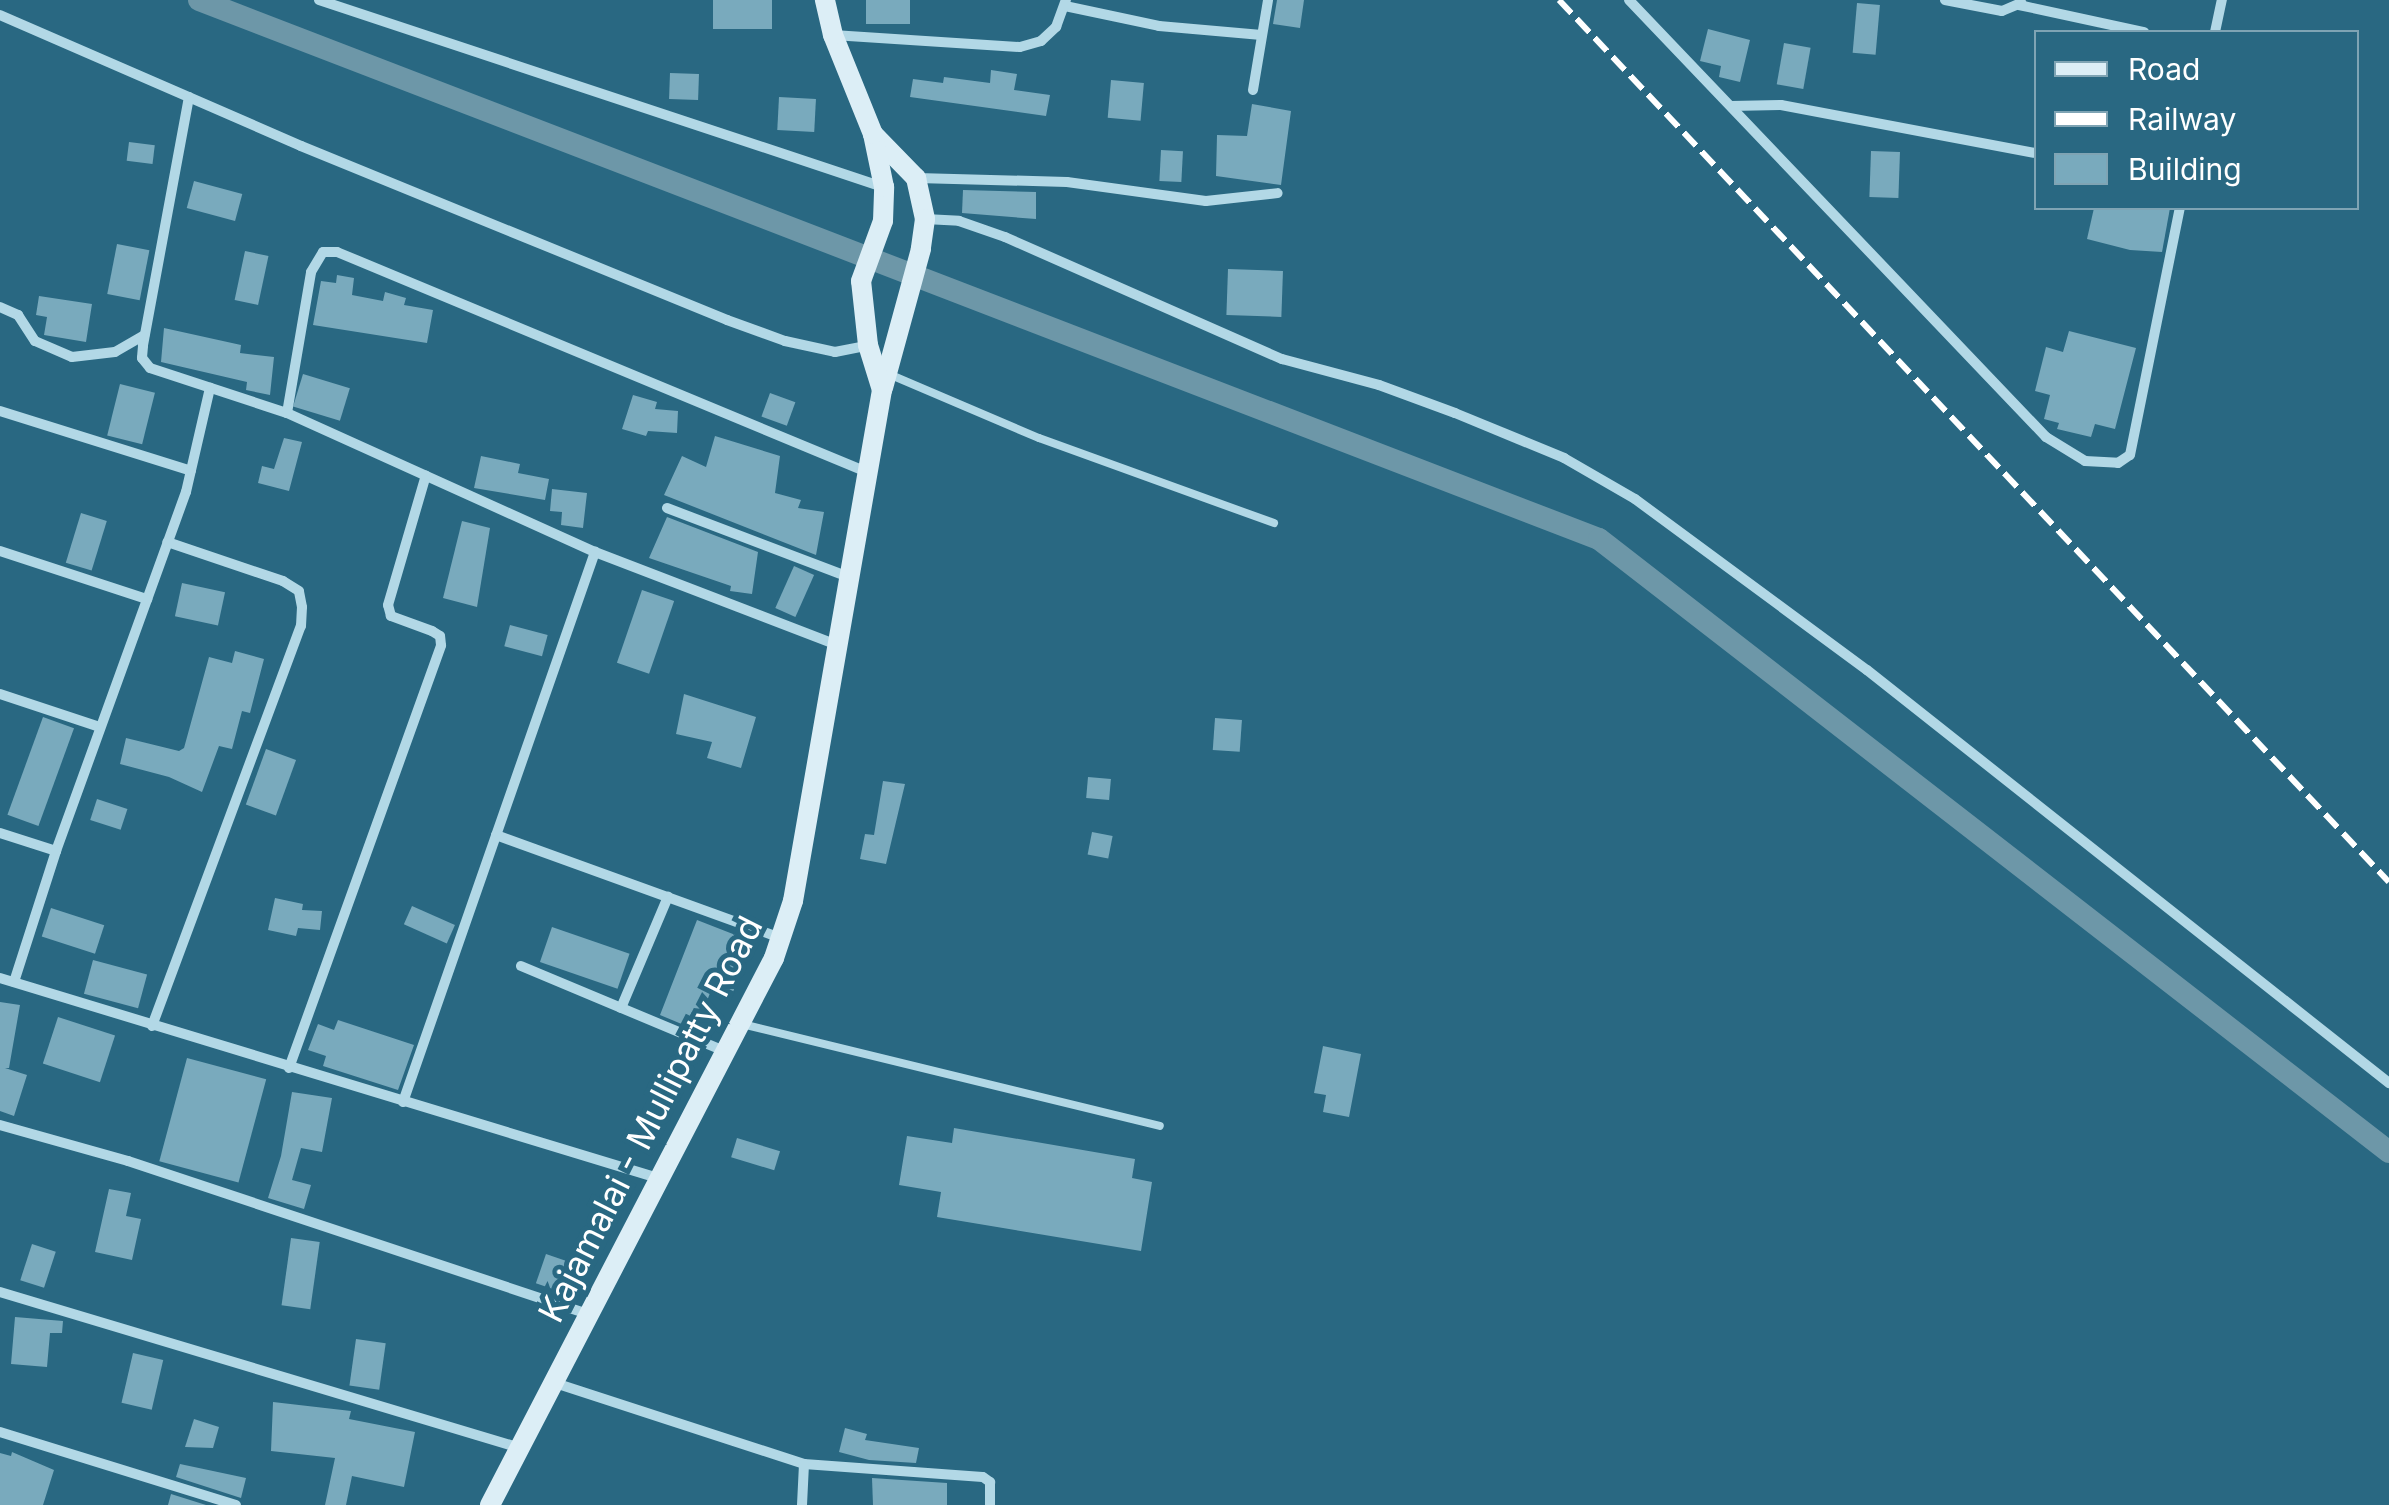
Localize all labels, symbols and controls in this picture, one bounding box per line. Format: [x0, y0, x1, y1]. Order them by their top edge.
legend [2034, 30, 2359, 210]
text: Road [2128, 51, 2200, 87]
text: Railway [2128, 101, 2236, 137]
text: Building [2128, 151, 2242, 187]
street label: Kajamalai - Mullipatty Road [529, 909, 771, 1329]

